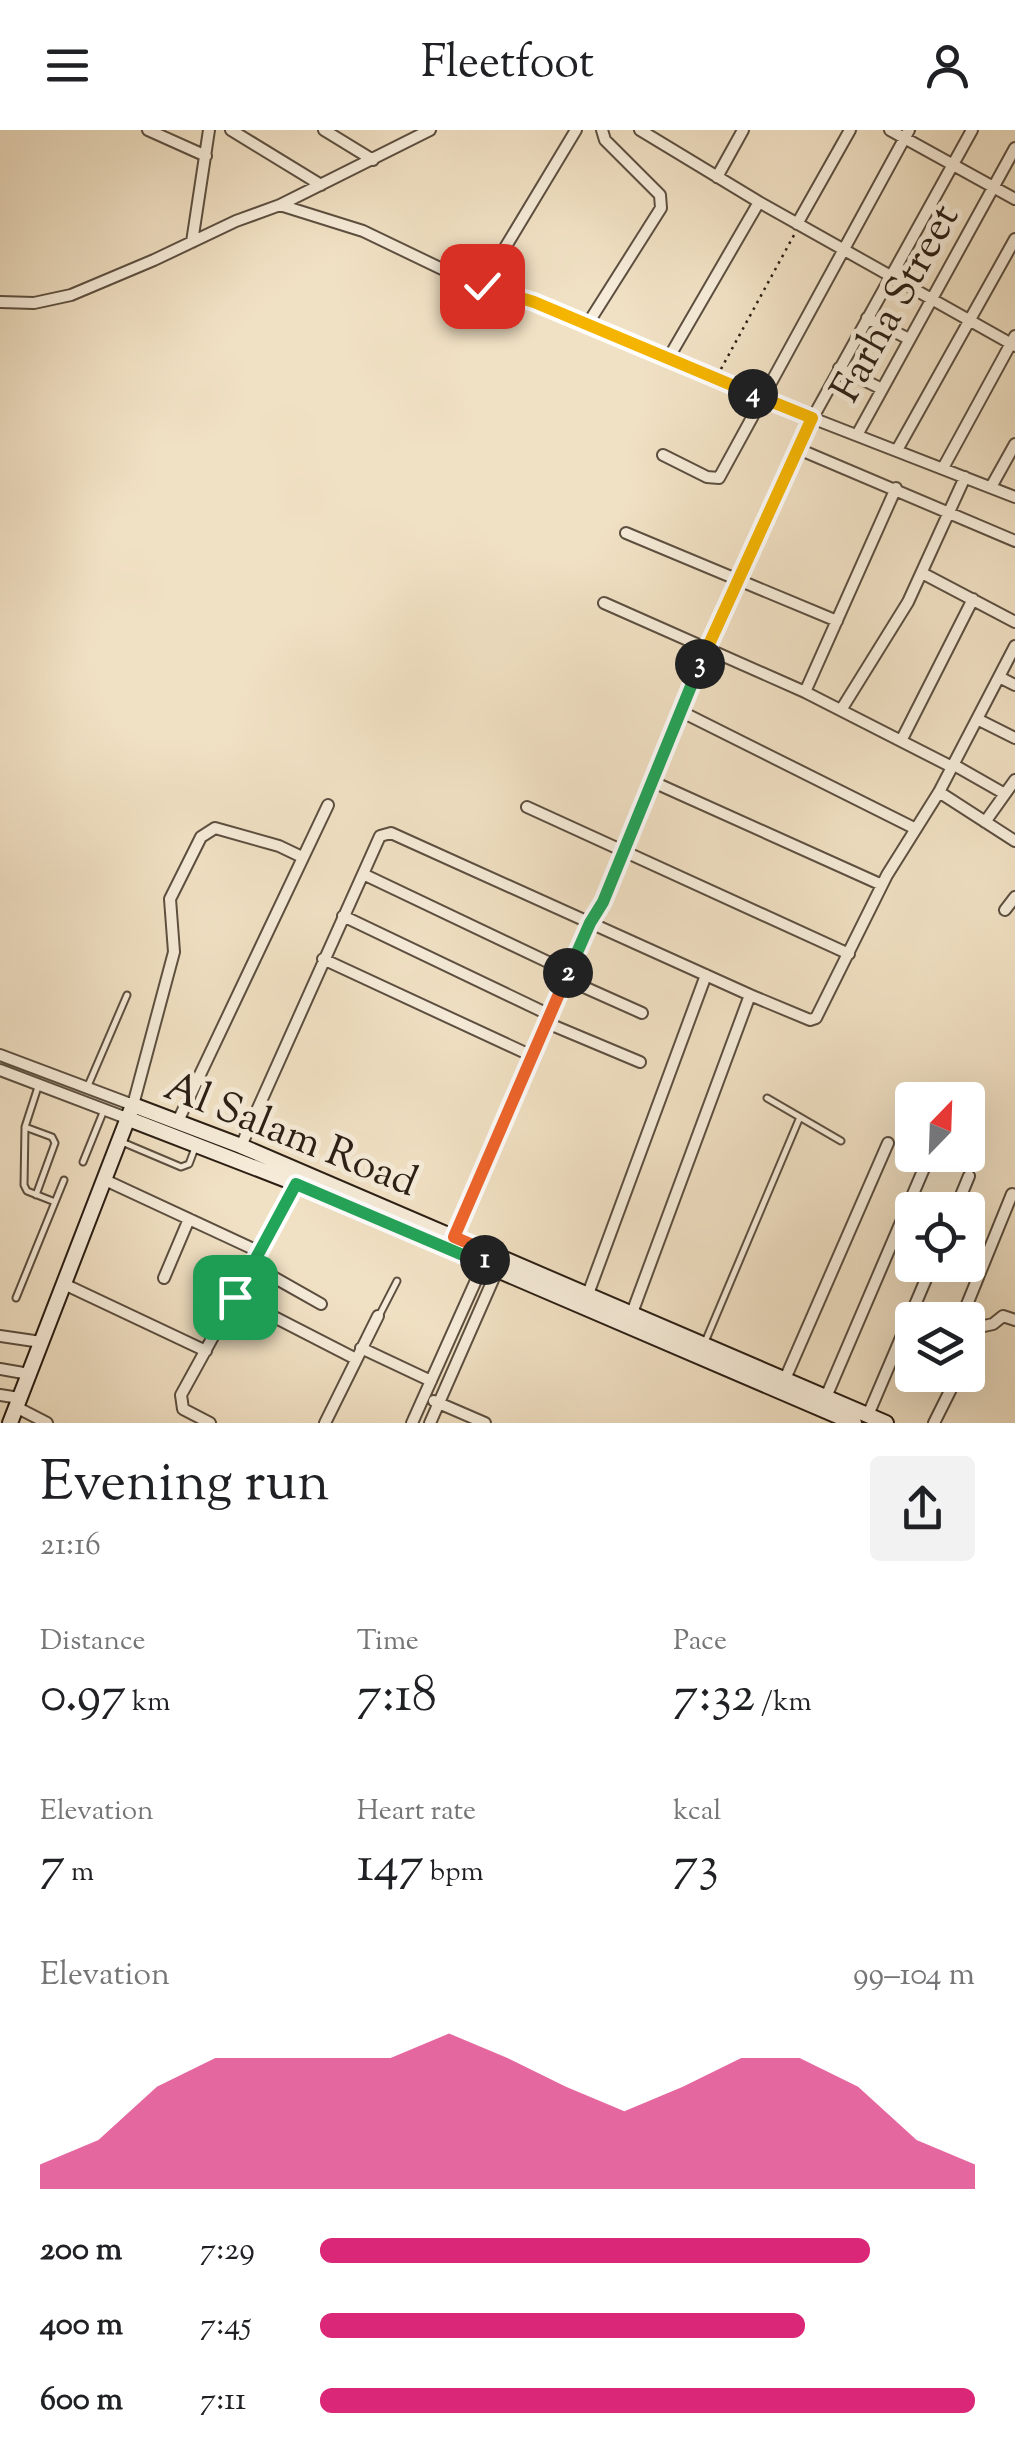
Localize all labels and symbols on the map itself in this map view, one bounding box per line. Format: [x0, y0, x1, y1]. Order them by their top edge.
street label: Farha Street [818, 194, 977, 414]
pin [440, 244, 525, 329]
pin: 4 [728, 369, 778, 419]
pin: 3 [675, 639, 725, 689]
pin: 2 [543, 948, 593, 998]
street label: Al Salam Road [154, 1059, 426, 1215]
north arrow [895, 1082, 985, 1172]
pin: 1 [460, 1235, 510, 1285]
pin [193, 1255, 278, 1340]

